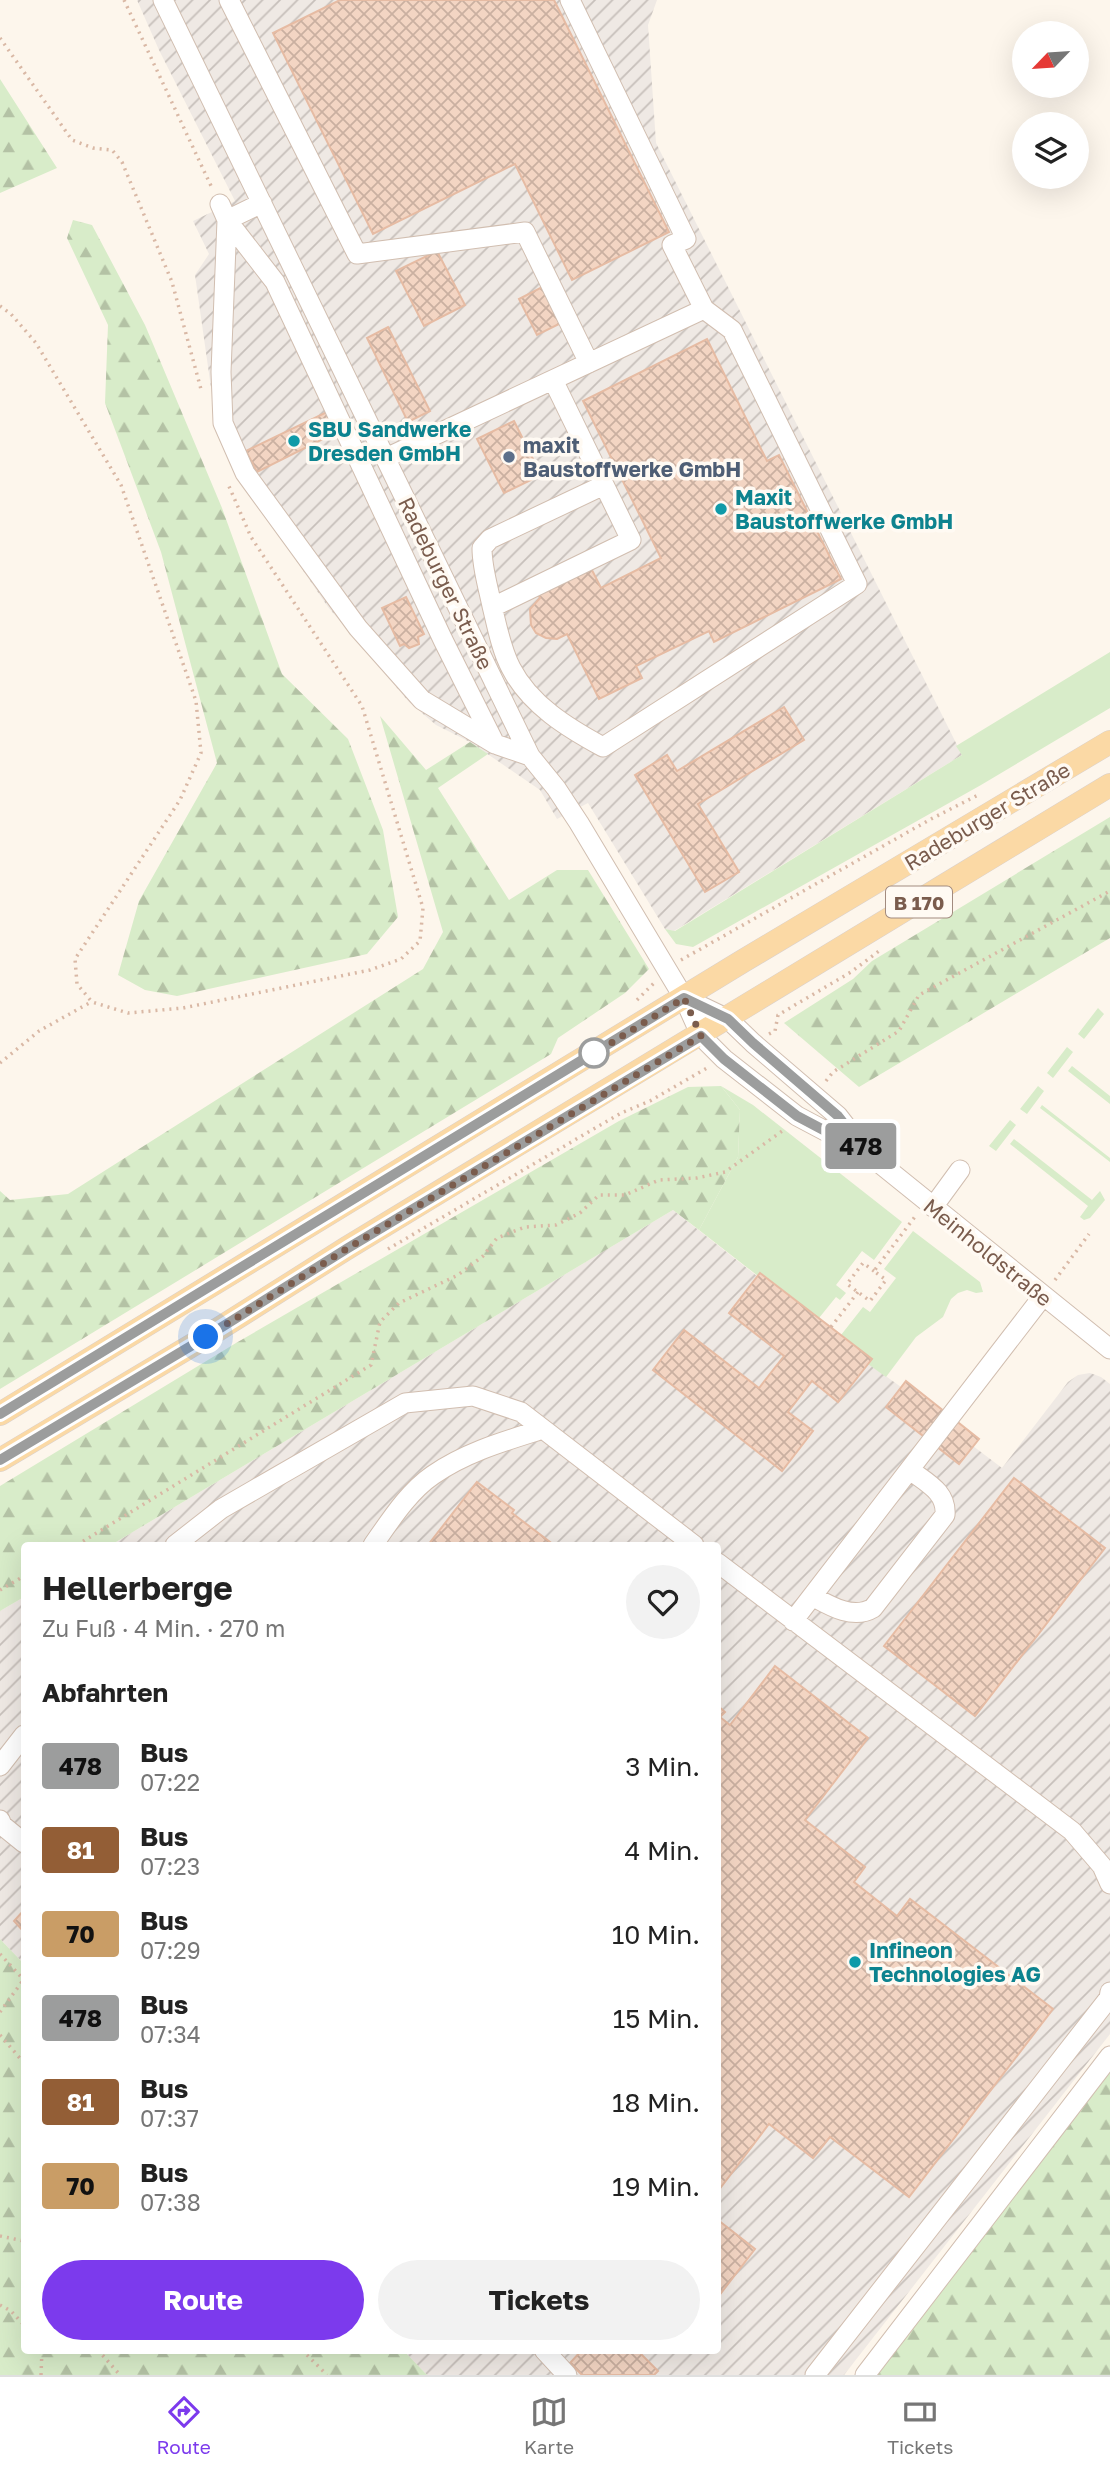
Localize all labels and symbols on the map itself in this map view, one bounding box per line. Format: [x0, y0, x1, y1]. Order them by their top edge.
north arrow [1012, 21, 1088, 98]
place label: SBU Sandwerke Dresden GmbH [308, 416, 471, 466]
place label: maxit Baustoffwerke GmbH [523, 432, 741, 482]
marker: SBU Sandwerke Dresden GmbH [286, 433, 302, 449]
marker: maxit Baustoffwerke GmbH [501, 449, 517, 465]
place label: Maxit Baustoffwerke GmbH [735, 484, 953, 534]
street label: Radeburger Straße [393, 492, 499, 674]
marker: Maxit Baustoffwerke GmbH [713, 501, 729, 517]
street label: Radeburger Straße [899, 756, 1075, 876]
road number: B 170 [886, 887, 952, 918]
unlabelled marker [579, 1038, 609, 1068]
line badge: 478 [821, 1123, 901, 1169]
street label: Meinholdstraße [919, 1192, 1057, 1312]
your location [188, 1319, 223, 1354]
place label: Infineon Technologies AG [869, 1937, 1041, 1987]
marker: Infineon Technologies AG [847, 1954, 863, 1970]

